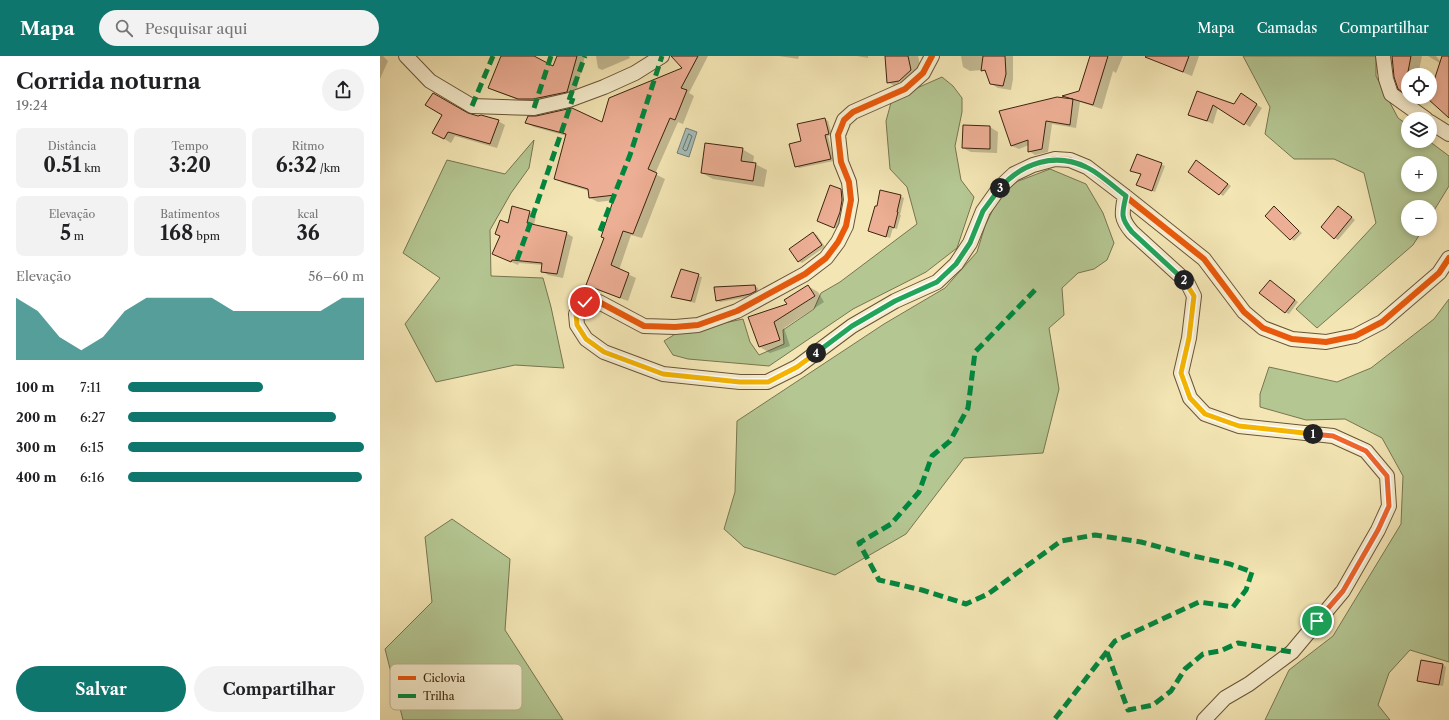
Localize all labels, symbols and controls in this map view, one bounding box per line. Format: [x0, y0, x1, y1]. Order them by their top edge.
search box [99, 10, 379, 46]
text: Mapa [20, 17, 75, 40]
icon: search [113, 17, 135, 39]
text: Pesquisar aqui [145, 19, 247, 38]
text: Mapa [1197, 19, 1235, 37]
text: Camadas [1257, 19, 1317, 37]
text: Compartilhar [1339, 19, 1429, 37]
text: Corrida noturna [16, 68, 201, 95]
map controls [1401, 68, 1437, 236]
button: locate [1401, 68, 1437, 104]
button: share [322, 69, 364, 111]
text: 19:24 [16, 97, 48, 113]
button: layers [1401, 112, 1437, 148]
text: Distância [48, 139, 96, 153]
text: Tempo [171, 139, 209, 153]
text: Ritmo [292, 139, 324, 153]
text: 0.51 [43, 153, 81, 177]
text: 3:20 [169, 153, 211, 177]
text: 6:32 [276, 153, 317, 177]
button: + [1401, 156, 1437, 192]
text: km [81, 161, 101, 175]
text: /km [317, 161, 340, 175]
pin: 3 [990, 178, 1010, 198]
text: 3 [997, 181, 1003, 195]
button: − [1401, 200, 1437, 236]
text: Elevação [49, 207, 95, 221]
text: Batimentos [160, 207, 220, 221]
text: kcal [298, 207, 318, 221]
text: 5 [60, 221, 71, 245]
text: 168 [160, 221, 193, 245]
text: 36 [296, 221, 320, 245]
text: m [71, 229, 84, 243]
text: bpm [193, 229, 220, 243]
text: Elevação [16, 268, 71, 284]
text: 56–60 m [308, 268, 364, 284]
pin: 2 [1174, 270, 1194, 290]
text: 2 [1181, 273, 1187, 287]
pin [568, 285, 602, 319]
icon: check [574, 291, 596, 313]
pin: 4 [806, 343, 826, 363]
text: 4 [813, 346, 819, 360]
text: 100 m [16, 379, 55, 395]
text: 7:11 [80, 379, 101, 395]
text: 200 m [16, 409, 56, 425]
text: 6:27 [80, 409, 105, 425]
pin: 1 [1303, 424, 1323, 444]
text: 1 [1311, 427, 1315, 441]
text: 300 m [16, 439, 56, 455]
text: 6:15 [80, 439, 104, 455]
text: 400 m [16, 469, 56, 485]
text: 6:16 [80, 469, 104, 485]
pin [1300, 604, 1334, 638]
icon: arrive [1306, 610, 1328, 632]
legend [390, 664, 522, 710]
button: Salvar [16, 666, 186, 712]
button: Compartilhar [194, 666, 364, 712]
text: Ciclovia [423, 671, 466, 685]
text: Trilha [423, 689, 455, 703]

